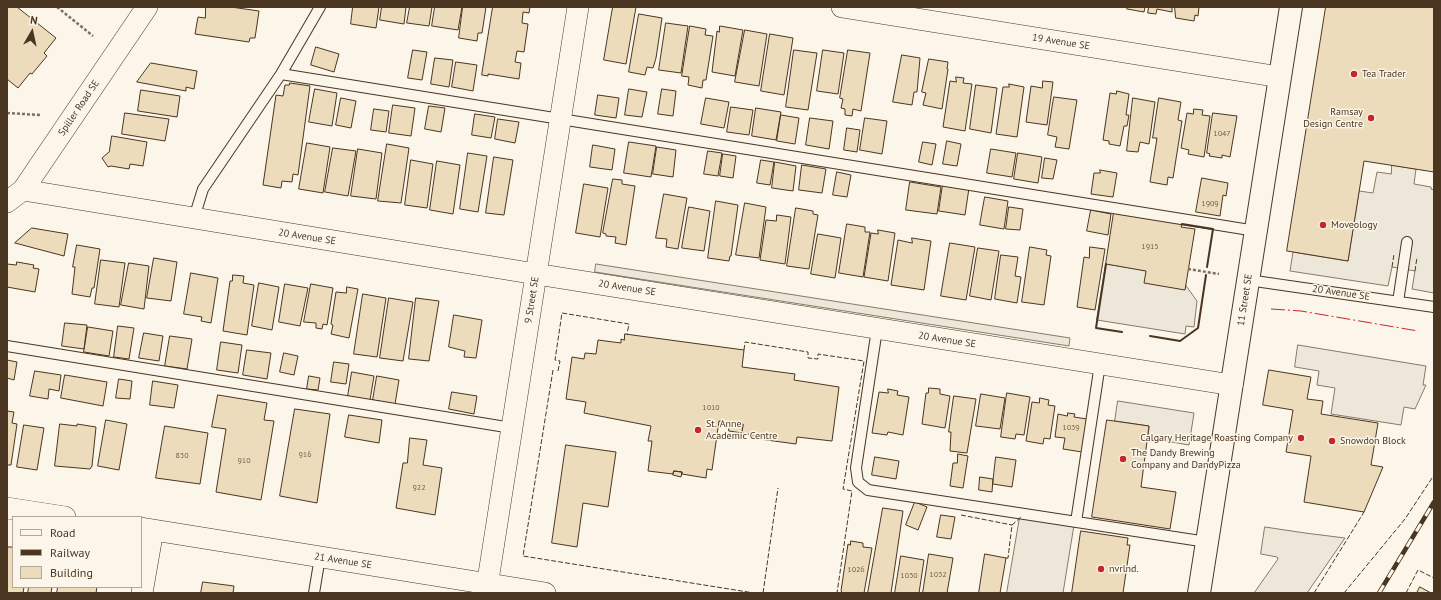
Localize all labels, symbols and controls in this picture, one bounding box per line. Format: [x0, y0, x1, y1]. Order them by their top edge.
north arrow [12, 12, 52, 52]
text: N [29, 13, 39, 28]
street label: 19 Avenue SE [1031, 32, 1091, 52]
place label: Tea Trader [1362, 68, 1406, 80]
marker: Tea Trader [1349, 69, 1359, 79]
street label: Spiller Road SE [56, 78, 102, 138]
place label: Ramsay Design Centre [1303, 106, 1363, 130]
marker: Ramsay Design Centre [1366, 113, 1376, 123]
house number: 1047 [1213, 129, 1231, 139]
house number: 1909 [1201, 199, 1219, 209]
place label: Moveology [1331, 219, 1377, 231]
marker: Moveology [1318, 220, 1328, 230]
street label: 20 Avenue SE [277, 227, 337, 247]
house number: 1915 [1141, 242, 1159, 252]
street label: 11 Street SE [1235, 273, 1255, 327]
street label: 9 Street SE [522, 276, 542, 324]
street label: 20 Avenue SE [597, 278, 657, 298]
street label: 20 Avenue SE [1311, 283, 1371, 303]
street label: 20 Avenue SE [917, 330, 977, 350]
house number: 1010 [702, 403, 720, 413]
place label: St. Anne Academic Centre [706, 418, 777, 442]
house number: 1039 [1062, 423, 1080, 433]
marker: St. Anne Academic Centre [693, 425, 703, 435]
place label: Calgary Heritage Roasting Company [1140, 432, 1293, 444]
marker: Calgary Heritage Roasting Company [1296, 433, 1306, 443]
place label: Snowdon Block [1340, 435, 1406, 447]
marker: Snowdon Block [1327, 436, 1337, 446]
place label: The Dandy Brewing Company and DandyPizza [1131, 447, 1241, 470]
house number: 916 [298, 450, 312, 460]
house number: 830 [175, 451, 189, 461]
marker: The Dandy Brewing Company and DandyPizza [1118, 454, 1128, 464]
house number: 910 [237, 456, 251, 466]
house number: 922 [412, 483, 426, 493]
legend [12, 516, 142, 588]
text: Road [50, 525, 75, 540]
text: Railway [50, 545, 90, 560]
street label: 21 Avenue SE [313, 551, 373, 571]
place label: nvrlnd. [1109, 563, 1139, 575]
marker: nvrlnd. [1096, 564, 1106, 574]
text: Building [50, 565, 93, 580]
house number: 1026 [847, 565, 865, 575]
house number: 1032 [929, 570, 947, 580]
house number: 1030 [900, 571, 918, 581]

